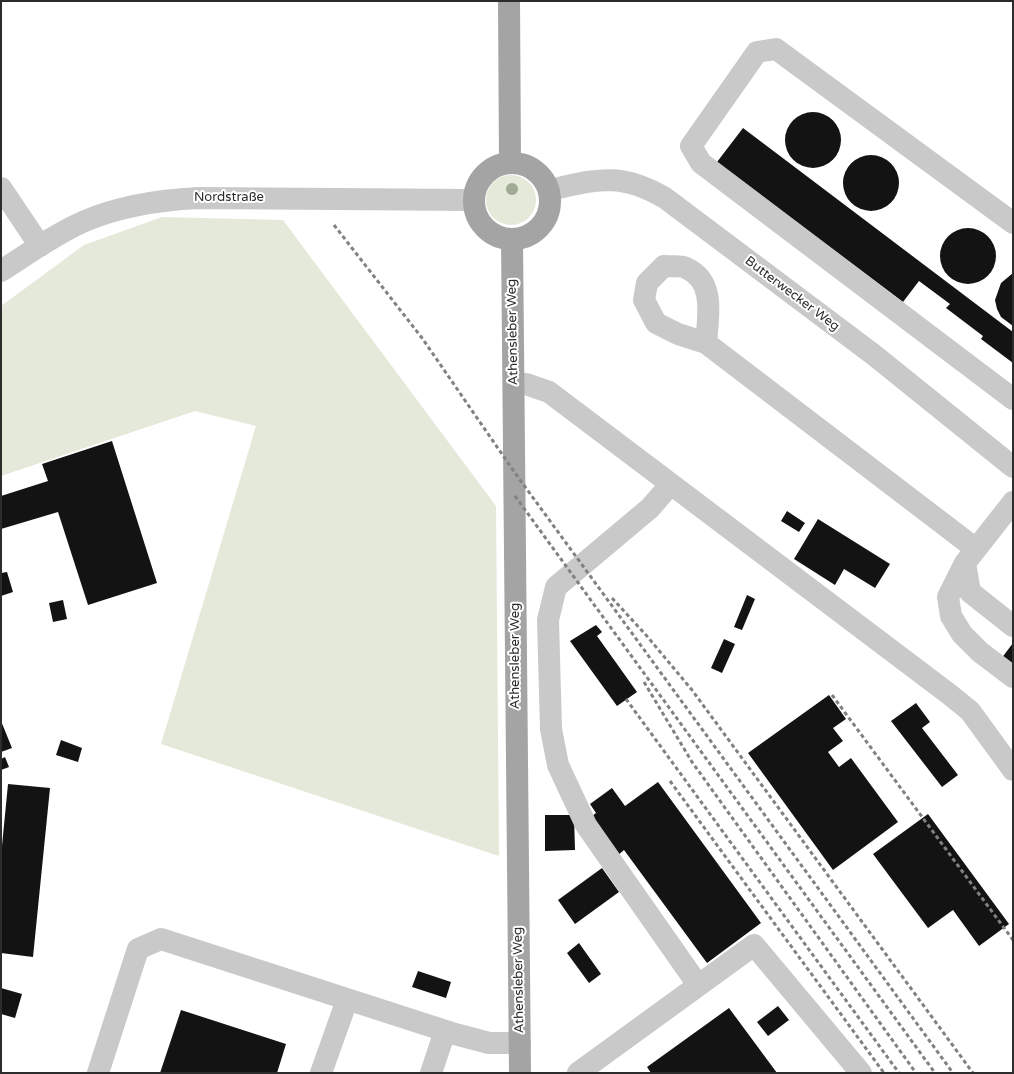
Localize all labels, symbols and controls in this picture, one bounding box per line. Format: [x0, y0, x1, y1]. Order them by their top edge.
street label: Nordstraße [194, 190, 264, 206]
street label: Butterwecker Weg [742, 253, 842, 335]
street label: Athensleber Weg [504, 279, 522, 385]
street label: Athensleber Weg [508, 603, 524, 709]
street label: Athensleber Weg [510, 927, 528, 1033]

